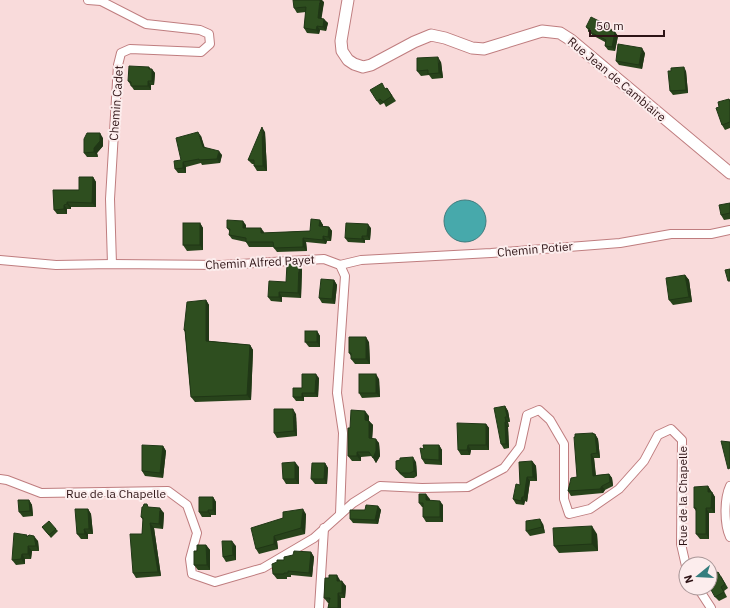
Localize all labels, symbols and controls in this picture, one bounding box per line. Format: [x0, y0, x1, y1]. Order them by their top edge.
scale bar [590, 12, 664, 38]
text: 50 m [596, 18, 624, 33]
street label: Rue Jean de Cambiaire [565, 33, 670, 125]
street label: Chemin Cadet [106, 65, 126, 141]
street label: Chemin Potier [497, 238, 574, 260]
street label: Chemin Alfred Payet [205, 252, 315, 272]
street label: Rue de la Chapelle [675, 446, 690, 546]
street label: Rue de la Chapelle [66, 486, 166, 501]
north arrow [678, 556, 718, 596]
text: N [681, 573, 696, 585]

